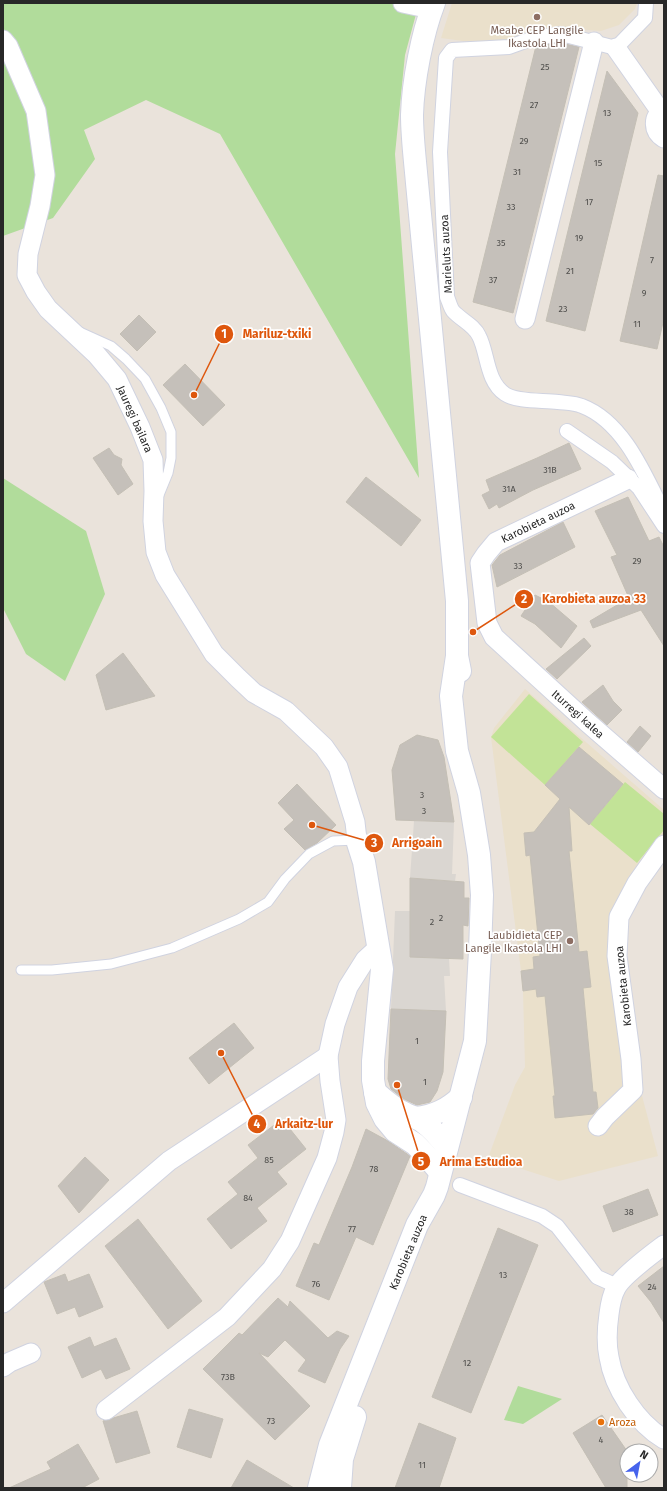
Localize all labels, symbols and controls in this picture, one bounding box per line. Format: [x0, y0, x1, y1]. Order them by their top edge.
marker: Meabe CEP Langile Ikastola LHI [532, 12, 542, 22]
place label: Meabe CEP Langile Ikastola LHI [490, 24, 584, 50]
house number: 25 [541, 62, 550, 72]
house number: 27 [530, 100, 538, 110]
house number: 13 [603, 108, 611, 118]
house number: 29 [519, 136, 529, 146]
house number: 15 [594, 158, 603, 168]
house number: 31 [513, 167, 521, 177]
house number: 17 [585, 197, 593, 207]
house number: 33 [507, 202, 515, 212]
street label: Marieluts auzoa [438, 214, 455, 294]
house number: 19 [575, 233, 584, 243]
house number: 35 [496, 238, 506, 248]
house number: 7 [650, 255, 654, 265]
house number: 21 [566, 266, 574, 276]
house number: 37 [489, 275, 497, 285]
house number: 9 [642, 288, 647, 298]
house number: 23 [559, 304, 567, 314]
house number: 11 [633, 319, 641, 329]
callout: Mariluz-txiki [214, 322, 319, 346]
text: 1 [221, 327, 227, 341]
text: Mariluz-txiki [243, 327, 311, 341]
street label: Jauregi bailara [114, 384, 155, 455]
house number: 31B [543, 465, 557, 475]
house number: 31A [502, 484, 516, 494]
street label: Karobieta auzoa [499, 499, 577, 546]
house number: 29 [632, 556, 642, 566]
house number: 33 [514, 561, 522, 571]
callout: Karobieta auzoa 33 [514, 587, 654, 611]
text: 2 [521, 592, 527, 606]
text: Karobieta auzoa 33 [542, 592, 646, 606]
street label: Iturregi kalea [549, 687, 607, 741]
house number: 3 [420, 790, 424, 800]
house number: 3 [422, 806, 426, 816]
callout: Arrigoain [364, 831, 450, 855]
text: 3 [370, 836, 377, 850]
text: Arrigoain [391, 836, 442, 850]
house number: 2 [439, 913, 443, 923]
house number: 2 [430, 917, 434, 927]
place label: Laubidieta CEP Langile Ikastola LHI [465, 929, 563, 955]
marker: Laubidieta CEP Langile Ikastola LHI [565, 936, 575, 946]
street label: Karobieta auzoa [613, 945, 634, 1027]
house number: 1 [415, 1036, 419, 1046]
house number: 1 [423, 1077, 427, 1087]
callout: Arkaitz-lur [247, 1112, 341, 1136]
text: 4 [254, 1117, 261, 1131]
text: Arkaitz-lur [274, 1117, 333, 1131]
callout: Arima Estudioa [411, 1149, 530, 1173]
house number: 85 [264, 1155, 274, 1165]
text: 5 [418, 1155, 425, 1169]
text: Arima Estudioa [439, 1155, 523, 1169]
house number: 78 [370, 1164, 378, 1174]
house number: 84 [243, 1193, 253, 1203]
house number: 38 [624, 1207, 634, 1217]
street label: Karobieta auzoa [387, 1213, 430, 1292]
house number: 77 [348, 1224, 356, 1234]
house number: 13 [499, 1270, 507, 1280]
house number: 76 [312, 1279, 320, 1289]
house number: 24 [647, 1282, 657, 1292]
house number: 12 [463, 1358, 471, 1368]
house number: 73B [221, 1372, 235, 1382]
house number: 73 [267, 1416, 275, 1426]
place label: Aroza [609, 1416, 636, 1429]
marker: Aroza [596, 1417, 606, 1427]
house number: 4 [599, 1435, 604, 1445]
north arrow [619, 1443, 659, 1483]
text: N [637, 1447, 651, 1462]
house number: 11 [418, 1460, 426, 1470]

